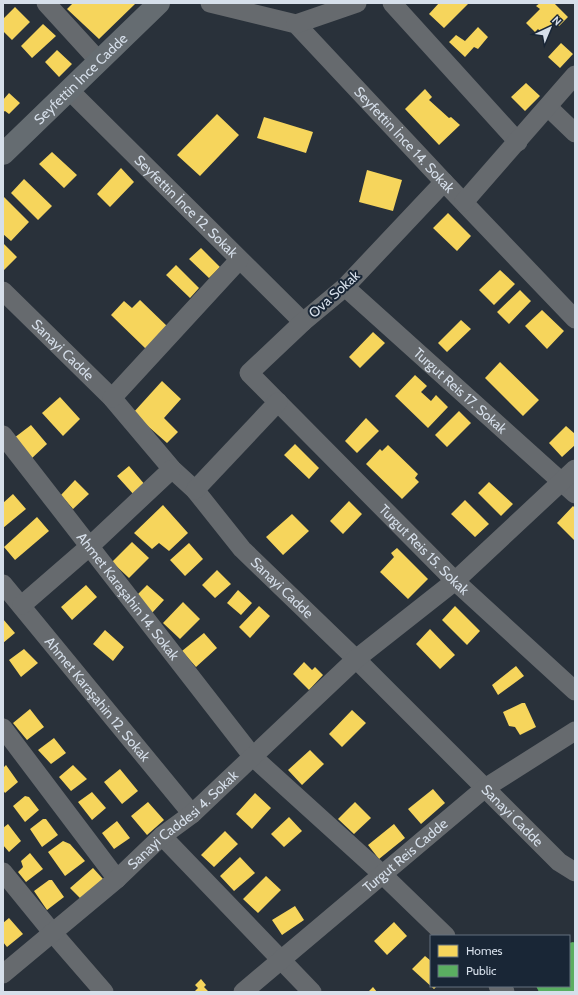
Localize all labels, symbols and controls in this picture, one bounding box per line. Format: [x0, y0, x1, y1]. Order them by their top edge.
north arrow [530, 8, 570, 48]
text: N [549, 13, 565, 29]
street label: Seyfettin İnce Cadde [30, 29, 131, 128]
street label: Seyfettin İnce 14. Sokak [350, 83, 459, 197]
street label: Seyfettin İnce 12. Sokak [131, 151, 242, 262]
street label: Ova Sokak [305, 266, 364, 322]
street label: Sanayi Cadde [28, 315, 98, 384]
street label: Turgut Reis 17. Sokak [410, 344, 511, 438]
street label: Turgut Reis 15. Sokak [375, 500, 474, 599]
street label: Ahmet Karaşahin 14. Sokak [73, 529, 184, 664]
street label: Sanayi Cadde [247, 553, 317, 622]
street label: Ahmet Karaşahin 12. Sokak [41, 633, 155, 766]
street label: Sanayi Caddesi 4. Sokak [124, 766, 242, 873]
street label: Sanayi Cadde [478, 781, 547, 850]
street label: Turgut Reis Cadde [359, 814, 451, 896]
legend [430, 935, 570, 987]
text: Homes [466, 943, 503, 958]
text: Public [466, 963, 497, 978]

